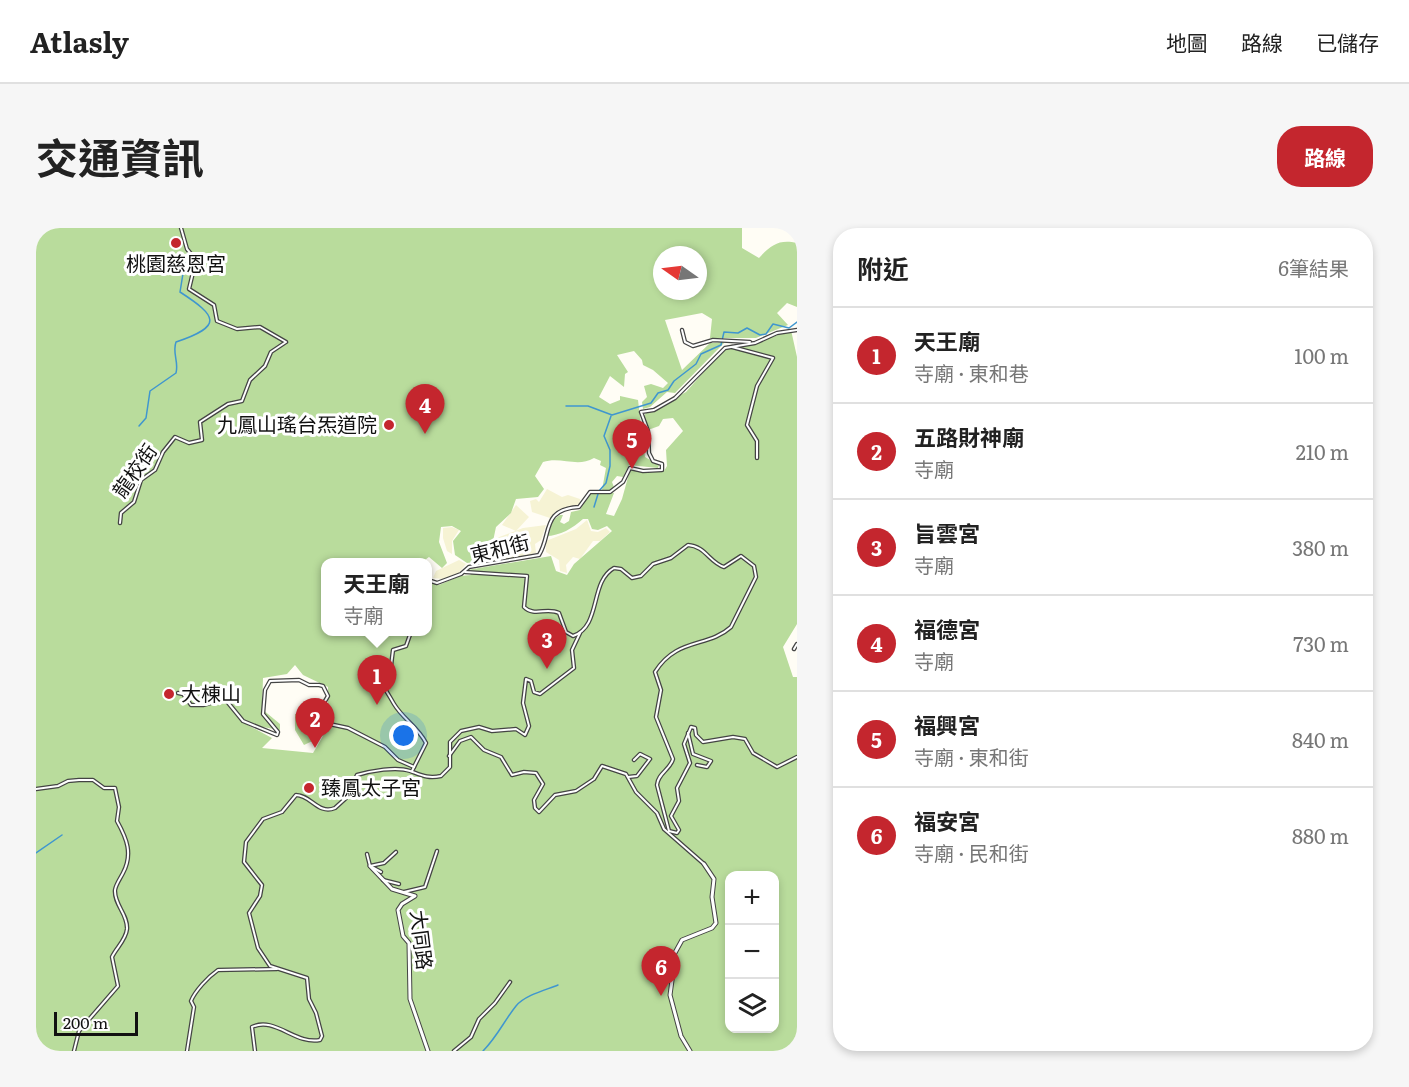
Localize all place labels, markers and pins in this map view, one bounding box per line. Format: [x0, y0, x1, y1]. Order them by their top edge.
marker: 桃園慈恩宮 [169, 236, 183, 250]
place label: 桃園慈恩宮 [126, 247, 226, 277]
pin: 4 [406, 384, 444, 434]
place label: 九鳳山瑤台炁道院 [217, 408, 377, 438]
marker: 九鳳山瑤台炁道院 [382, 418, 396, 432]
pin: 5 [612, 420, 652, 469]
pin: 3 [528, 620, 566, 669]
pin: 1 [358, 656, 396, 705]
place label: 大棟山 [181, 677, 241, 707]
marker: 大棟山 [162, 687, 176, 701]
pin: 2 [296, 698, 334, 748]
place label: 臻鳳太子宮 [321, 771, 421, 801]
marker: 臻鳳太子宮 [302, 781, 316, 795]
pin: 6 [642, 946, 680, 996]

